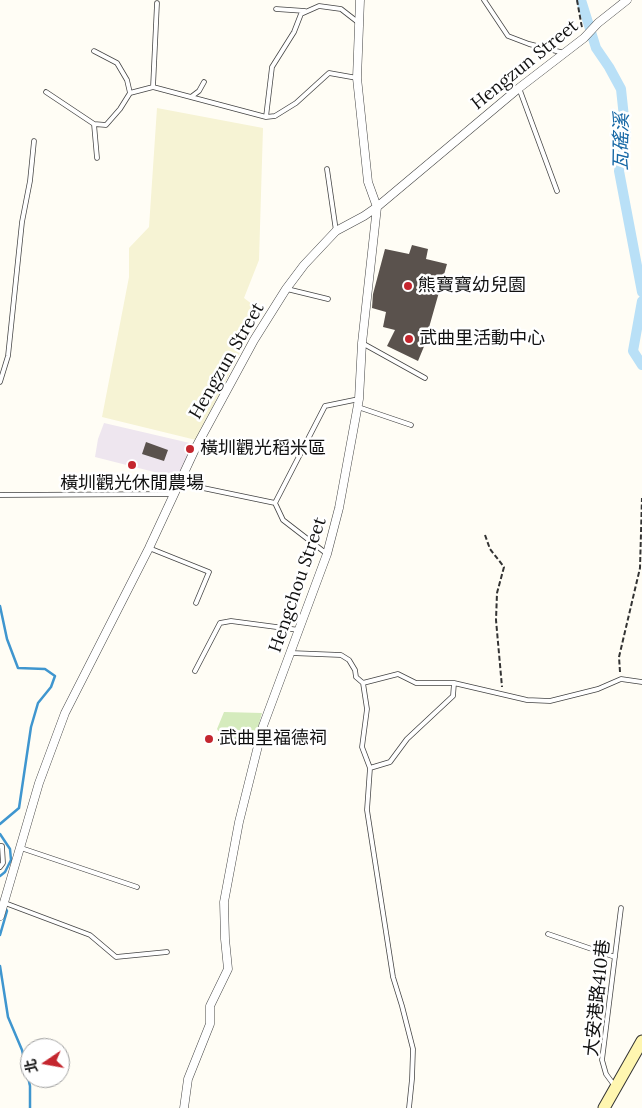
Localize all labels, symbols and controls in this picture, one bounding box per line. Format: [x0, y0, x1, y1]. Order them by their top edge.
street label: Hengzun Street [467, 15, 583, 115]
water label: 瓦磘溪 [610, 113, 634, 171]
place label: 熊寶寶幼兒園 [418, 275, 526, 297]
marker: 熊寶寶幼兒園 [402, 280, 414, 292]
street label: Hengzun Street [185, 299, 269, 423]
place label: 武曲里活動中心 [419, 328, 545, 350]
marker: 武曲里活動中心 [403, 333, 415, 345]
place label: 橫圳觀光稻米區 [200, 438, 326, 460]
marker: 橫圳觀光稻米區 [184, 443, 196, 455]
marker: 橫圳觀光休閒農場 [126, 459, 138, 471]
place label: 橫圳觀光休閒農場 [60, 473, 204, 495]
street label: Hengchou Street [265, 515, 331, 655]
place label: 武曲里福德祠 [219, 728, 327, 750]
marker: 武曲里福德祠 [203, 733, 215, 745]
street label: 大安港路410巷 [581, 938, 615, 1058]
north arrow [20, 1038, 70, 1088]
text: 北 [21, 1057, 42, 1075]

